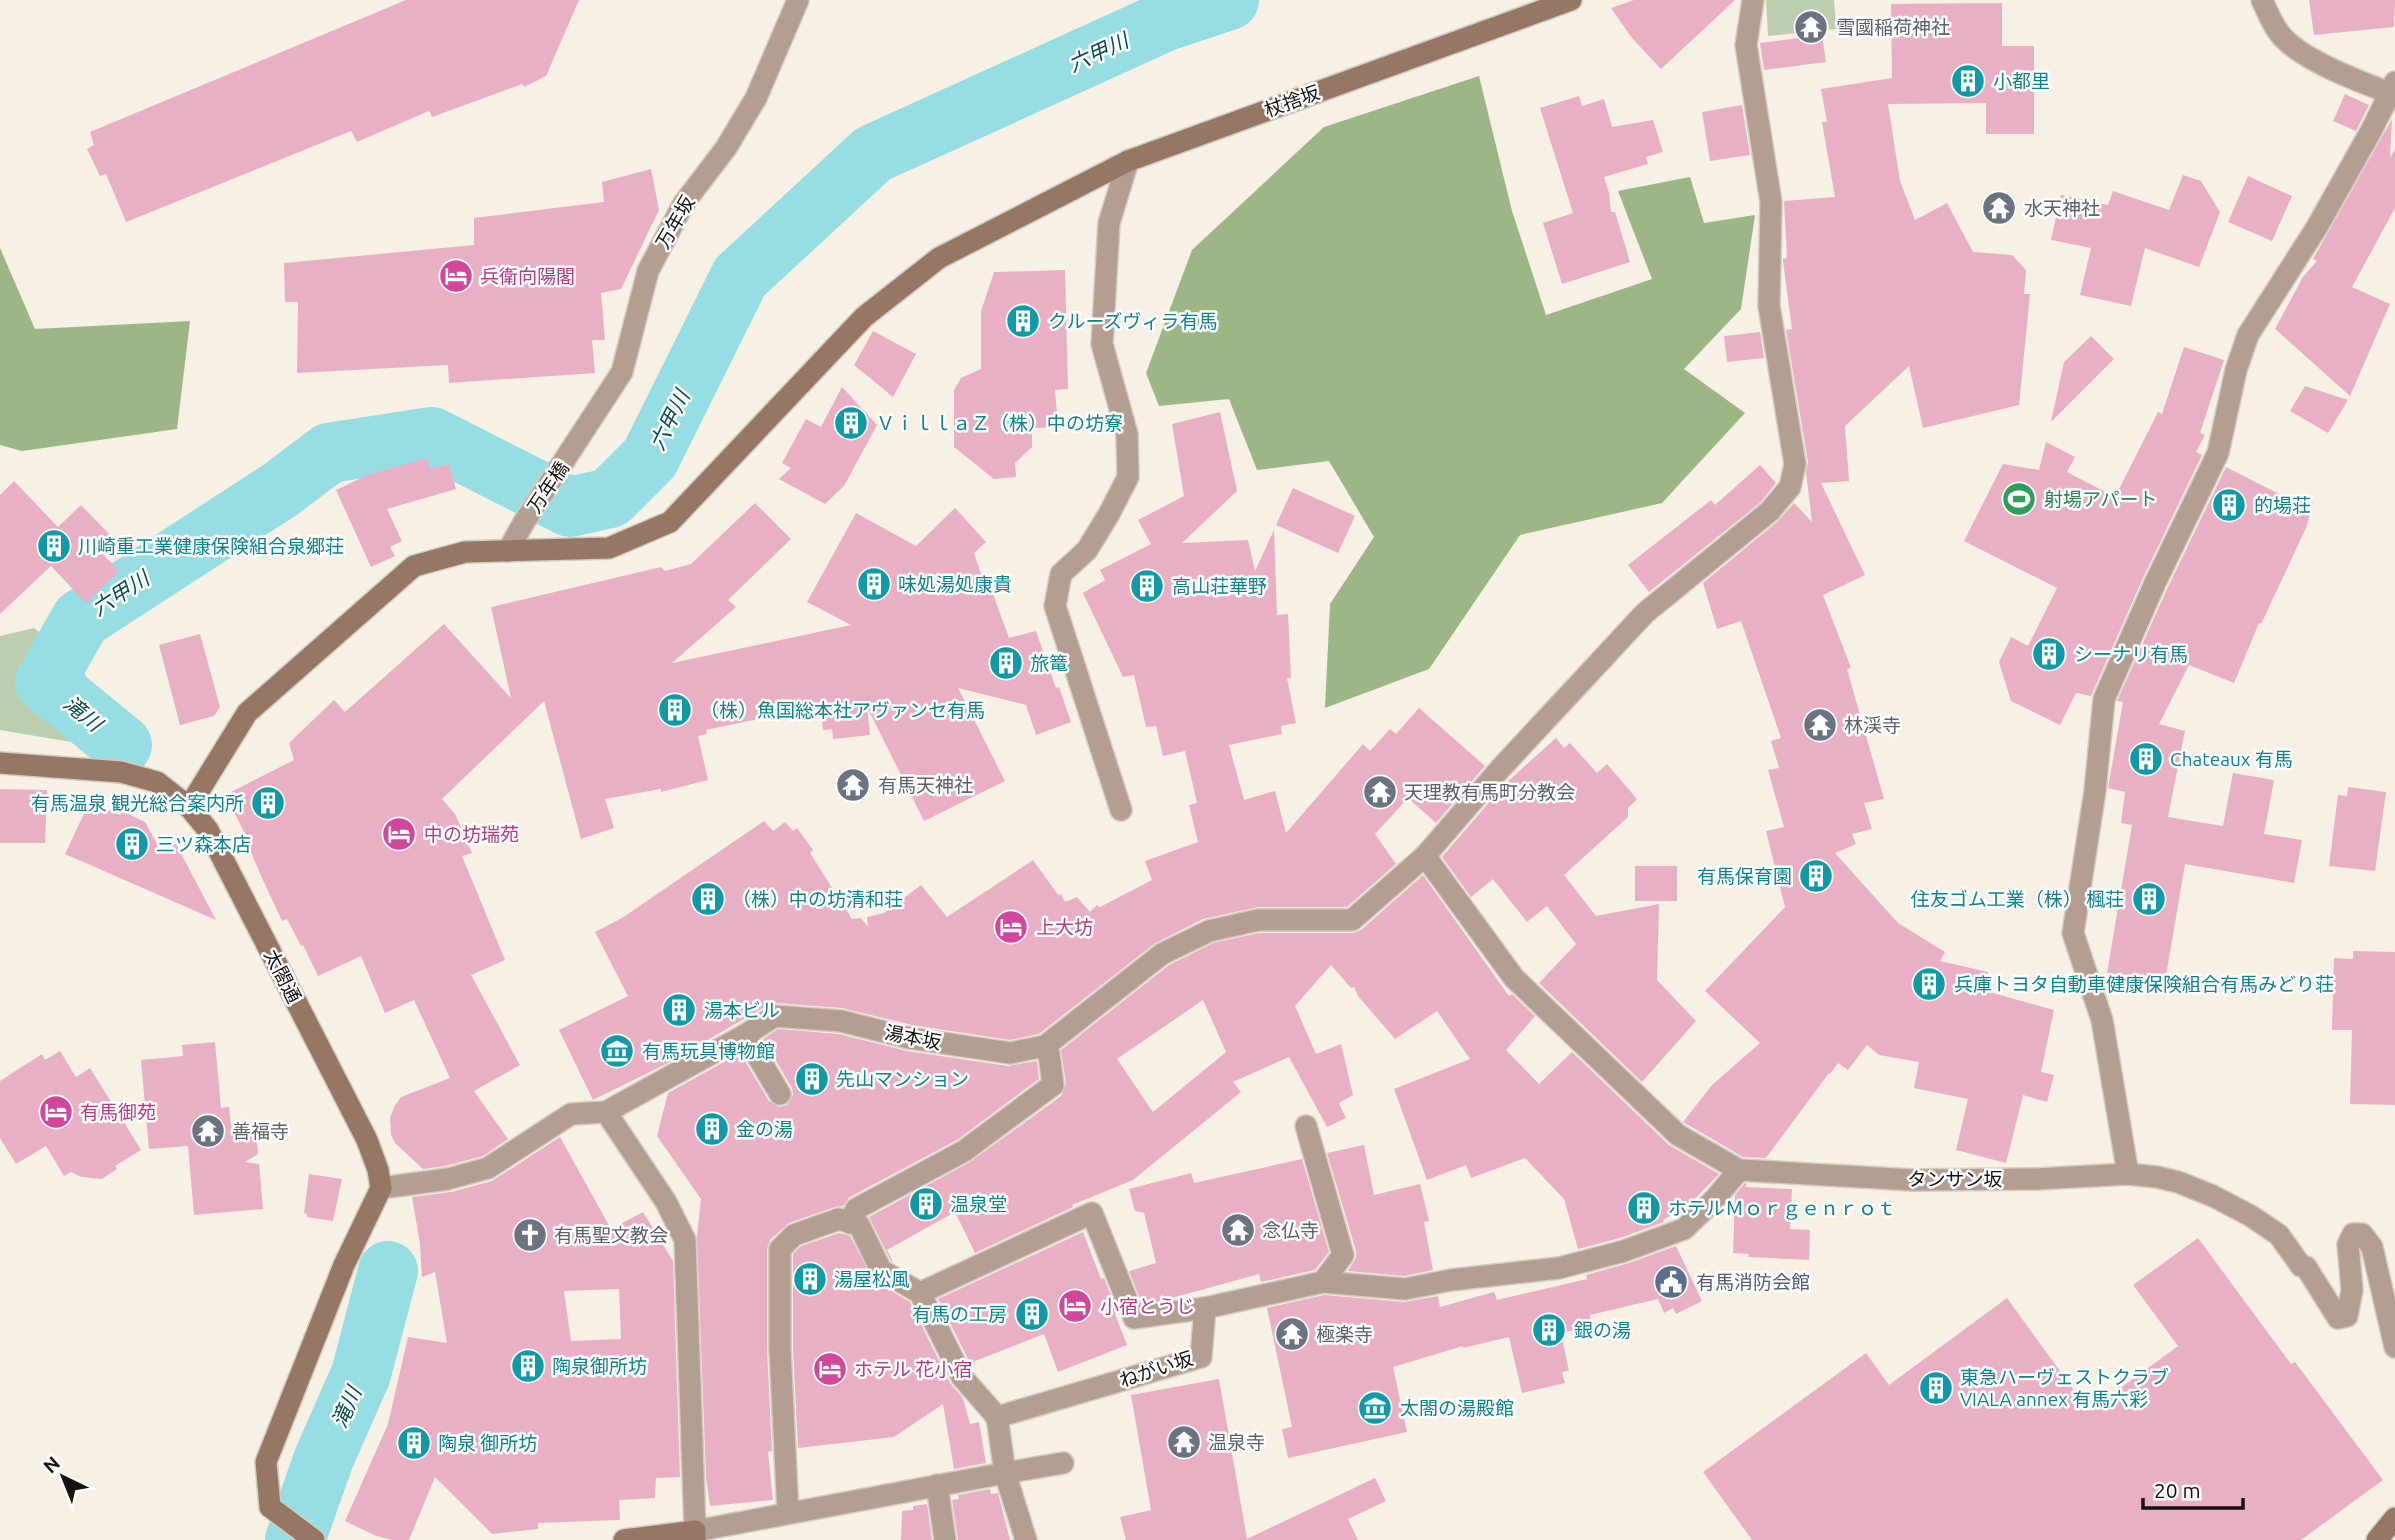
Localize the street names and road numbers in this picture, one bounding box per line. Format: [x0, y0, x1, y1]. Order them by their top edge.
street label: 杖捨坂 [1261, 81, 1323, 121]
street label: 万年坂 [651, 192, 699, 252]
street label: 万年橋 [523, 457, 573, 517]
street label: 太閤通 [260, 946, 306, 1006]
street label: 湯本坂 [883, 1021, 943, 1053]
street label: タンサン坂 [1907, 1168, 2003, 1190]
street label: ねがい坂 [1116, 1347, 1196, 1391]

